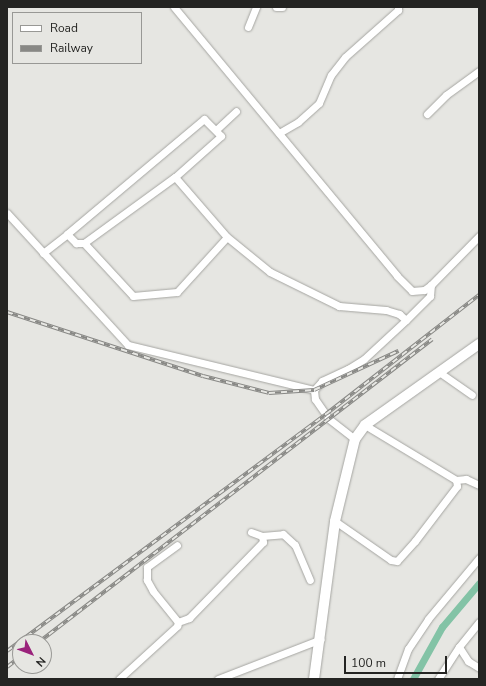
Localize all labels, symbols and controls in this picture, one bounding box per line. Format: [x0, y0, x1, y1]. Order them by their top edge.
legend [12, 12, 142, 64]
text: Road [50, 20, 78, 36]
text: Railway [50, 40, 93, 56]
north arrow [12, 634, 52, 674]
scale bar [346, 648, 449, 674]
text: N [32, 654, 49, 670]
text: 100 m [351, 655, 386, 671]

